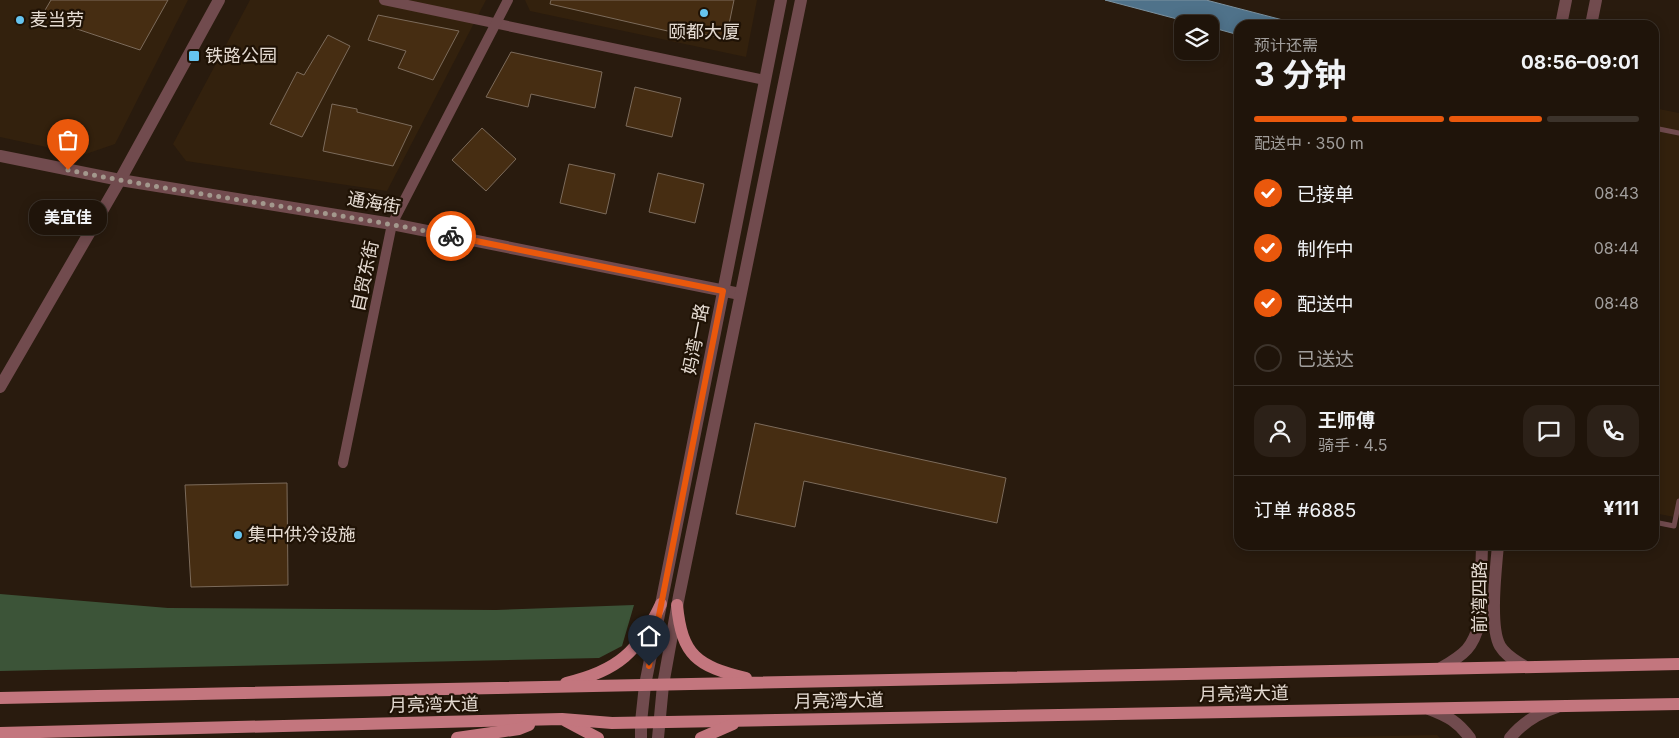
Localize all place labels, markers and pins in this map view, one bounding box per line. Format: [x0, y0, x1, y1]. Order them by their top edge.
marker: 颐都大厦 [698, 7, 710, 19]
place label: 麦当劳 [30, 9, 84, 30]
marker: 麦当劳 [14, 14, 26, 26]
place label: 颐都大厦 [668, 21, 740, 42]
place label: 铁路公园 [205, 45, 277, 66]
marker: 铁路公园 [187, 49, 201, 63]
pin [47, 119, 89, 170]
callout: 美宜佳 [29, 200, 107, 235]
place label: 集中供冷设施 [248, 524, 356, 545]
marker: 集中供冷设施 [232, 529, 244, 541]
pin [628, 615, 670, 666]

